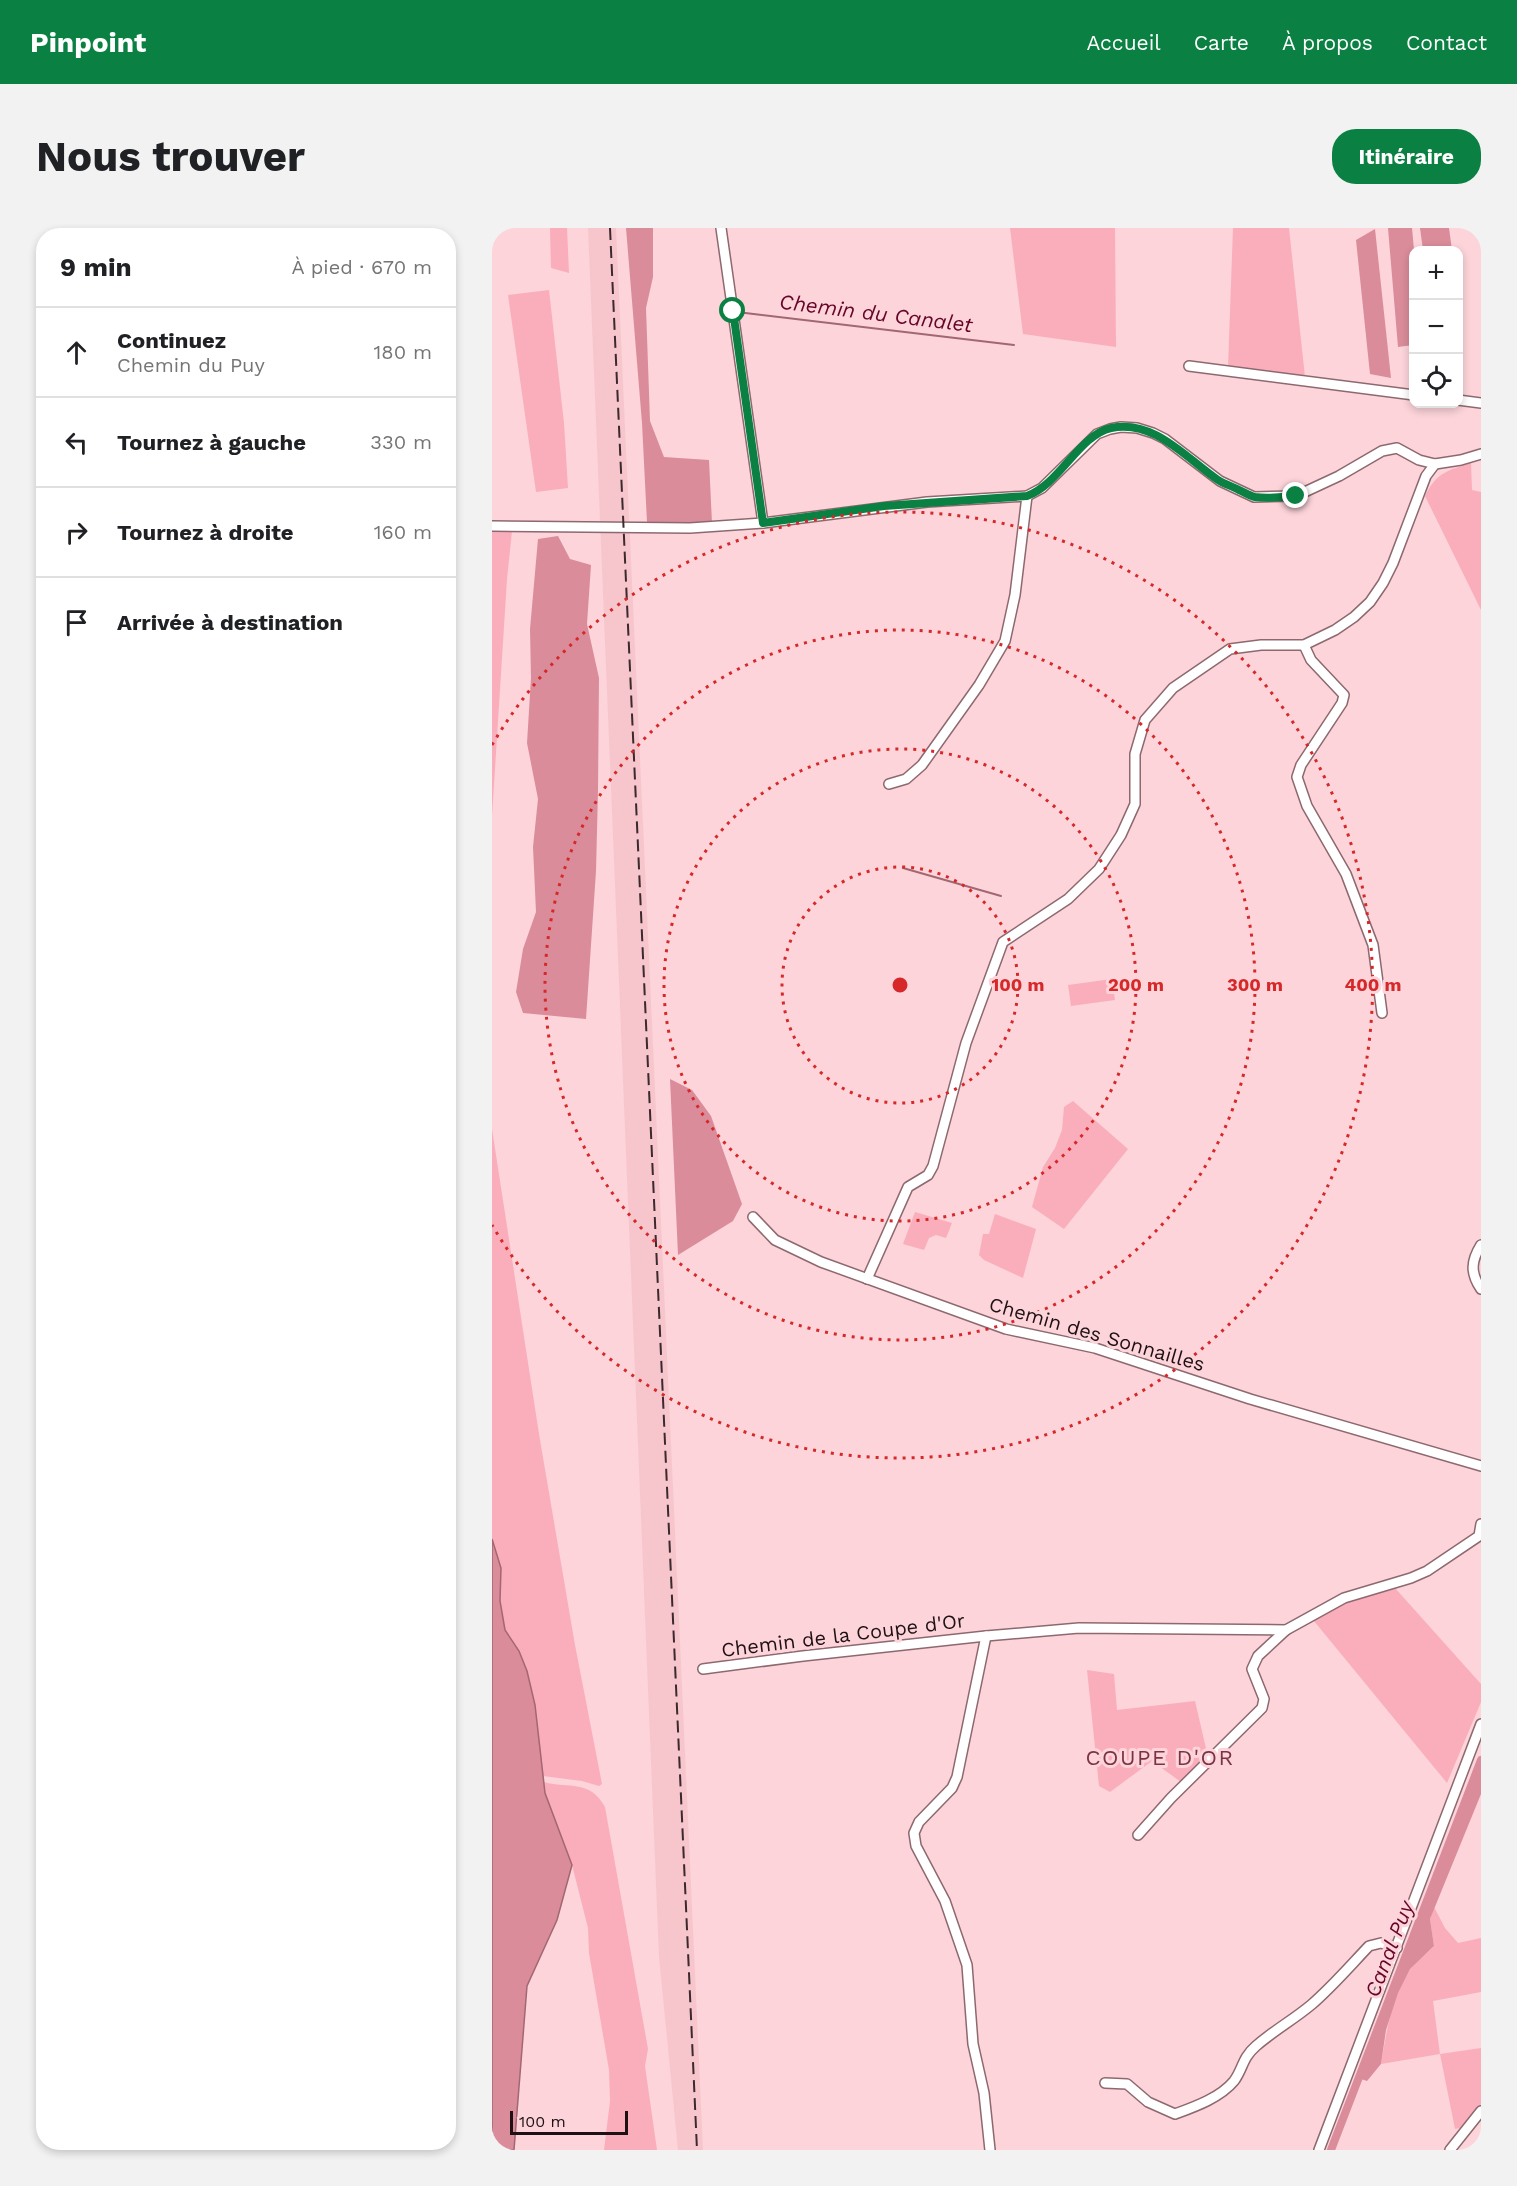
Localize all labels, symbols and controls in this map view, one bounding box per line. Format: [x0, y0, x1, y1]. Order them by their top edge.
text: Pinpoint [30, 26, 146, 59]
text: Accueil [1086, 30, 1161, 55]
text: Carte [1194, 30, 1249, 55]
text: À propos [1282, 30, 1373, 55]
text: Contact [1406, 30, 1487, 55]
button: Itinéraire [1332, 129, 1481, 184]
text: Nous trouver [36, 132, 305, 181]
map controls [1409, 246, 1463, 408]
button: + [1409, 246, 1463, 300]
text: 9 min [60, 252, 132, 282]
text: À pied · 670 m [292, 255, 432, 279]
water label: Chemin du Canalet [778, 289, 975, 337]
route start [719, 297, 745, 323]
button: − [1409, 300, 1463, 354]
text: Continuez [117, 328, 226, 353]
icon: ahead [60, 336, 93, 369]
text: 180 m [374, 340, 432, 364]
text: Chemin du Puy [117, 353, 265, 377]
button: locate [1409, 354, 1463, 408]
icon: left [60, 426, 93, 459]
text: Tournez à gauche [117, 430, 306, 455]
text: 330 m [370, 430, 432, 454]
route end [1282, 482, 1308, 508]
icon: right [60, 516, 93, 549]
text: Tournez à droite [117, 520, 294, 545]
text: 160 m [374, 520, 432, 544]
icon: arrive [60, 606, 93, 639]
text: Arrivée à destination [117, 610, 343, 635]
text: 100 m [991, 974, 1045, 995]
text: 200 m [1108, 974, 1164, 995]
text: 300 m [1227, 974, 1283, 995]
text: 400 m [1345, 974, 1401, 995]
centre of rings [890, 975, 910, 995]
street label: Chemin des Sonnailles [986, 1292, 1208, 1376]
street label: Chemin de la Coupe d'Or [720, 1608, 966, 1662]
district label: COUPE D'OR [1085, 1745, 1235, 1770]
water label: Canal Puy [1359, 1896, 1419, 2001]
scale bar [510, 2108, 628, 2136]
text: 100 m [519, 2112, 566, 2131]

